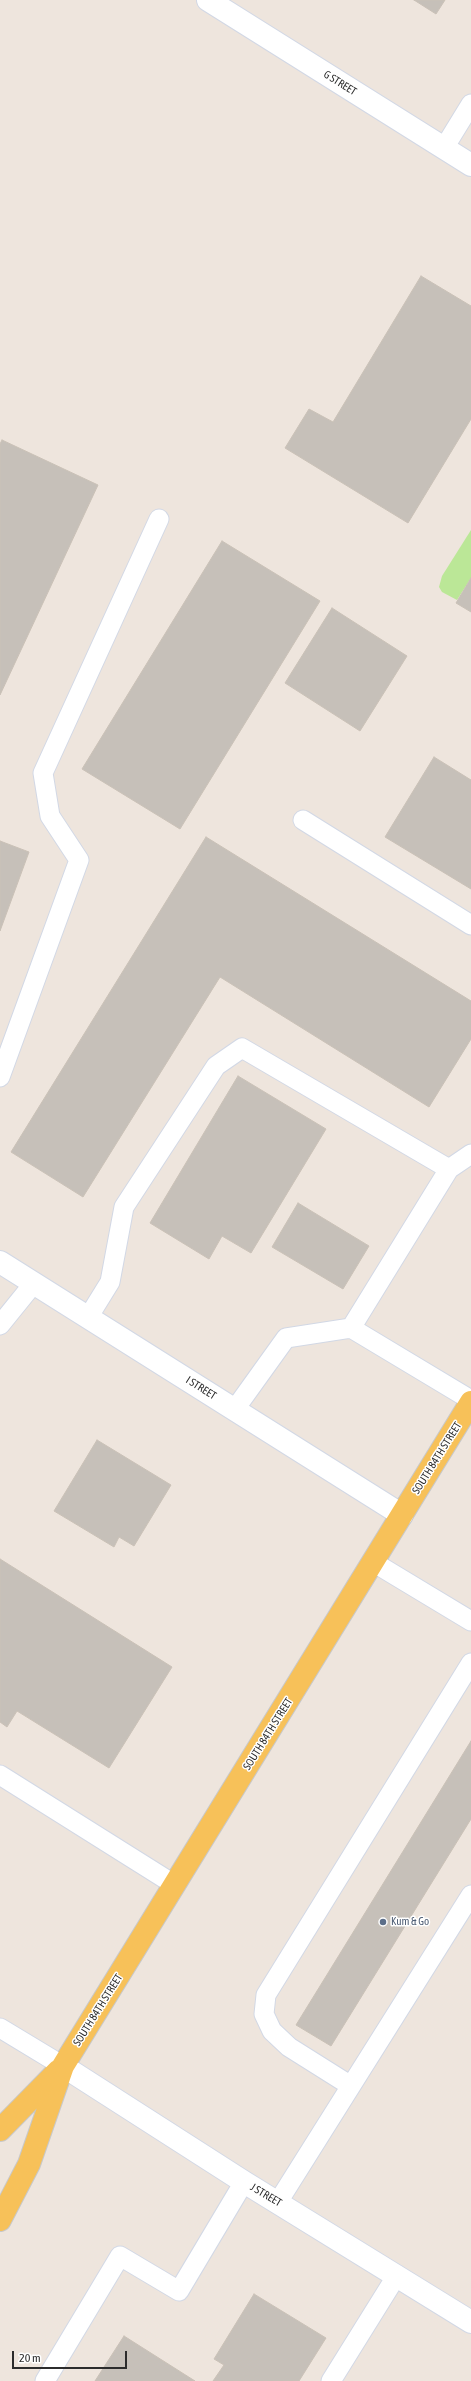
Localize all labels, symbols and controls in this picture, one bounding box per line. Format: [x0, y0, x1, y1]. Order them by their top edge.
street label: G STREET [321, 68, 359, 98]
street label: I STREET [183, 1374, 219, 1402]
street label: SOUTH 84TH STREET [410, 1420, 464, 1496]
street label: SOUTH 84TH STREET [241, 1696, 295, 1772]
place label: Kum & Go [391, 1915, 429, 1929]
marker: Kum & Go [378, 1917, 388, 1927]
street label: SOUTH 84TH STREET [71, 1972, 125, 2048]
street label: J STREET [248, 2181, 284, 2209]
scale bar [14, 2343, 129, 2369]
text: 20 m [19, 2351, 41, 2365]

